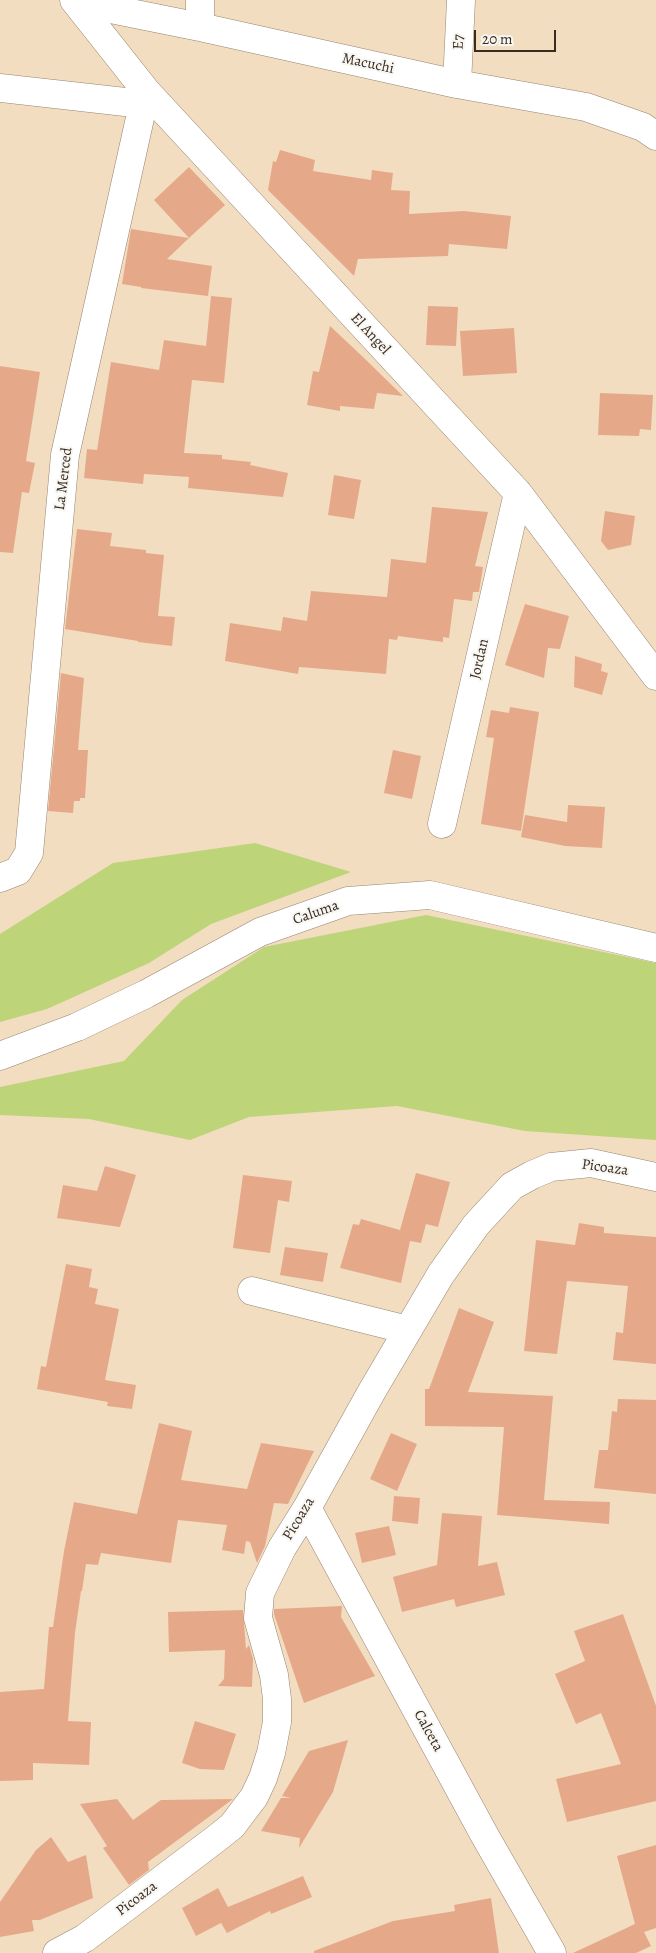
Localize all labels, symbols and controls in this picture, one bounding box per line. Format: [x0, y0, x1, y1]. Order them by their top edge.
scale bar [476, 20, 558, 52]
text: 20 m [482, 29, 513, 49]
street label: E7 [450, 34, 468, 50]
street label: Macuchi [340, 50, 396, 78]
street label: El Angel [346, 310, 394, 358]
street label: La Merced [51, 447, 77, 511]
street label: Jordan [467, 637, 493, 681]
street label: Caluma [291, 897, 341, 929]
street label: Picoaza [581, 1156, 629, 1180]
street label: Picoaza [279, 1494, 319, 1544]
street label: Calceta [409, 1707, 447, 1755]
street label: Picoaza [113, 1878, 161, 1920]

